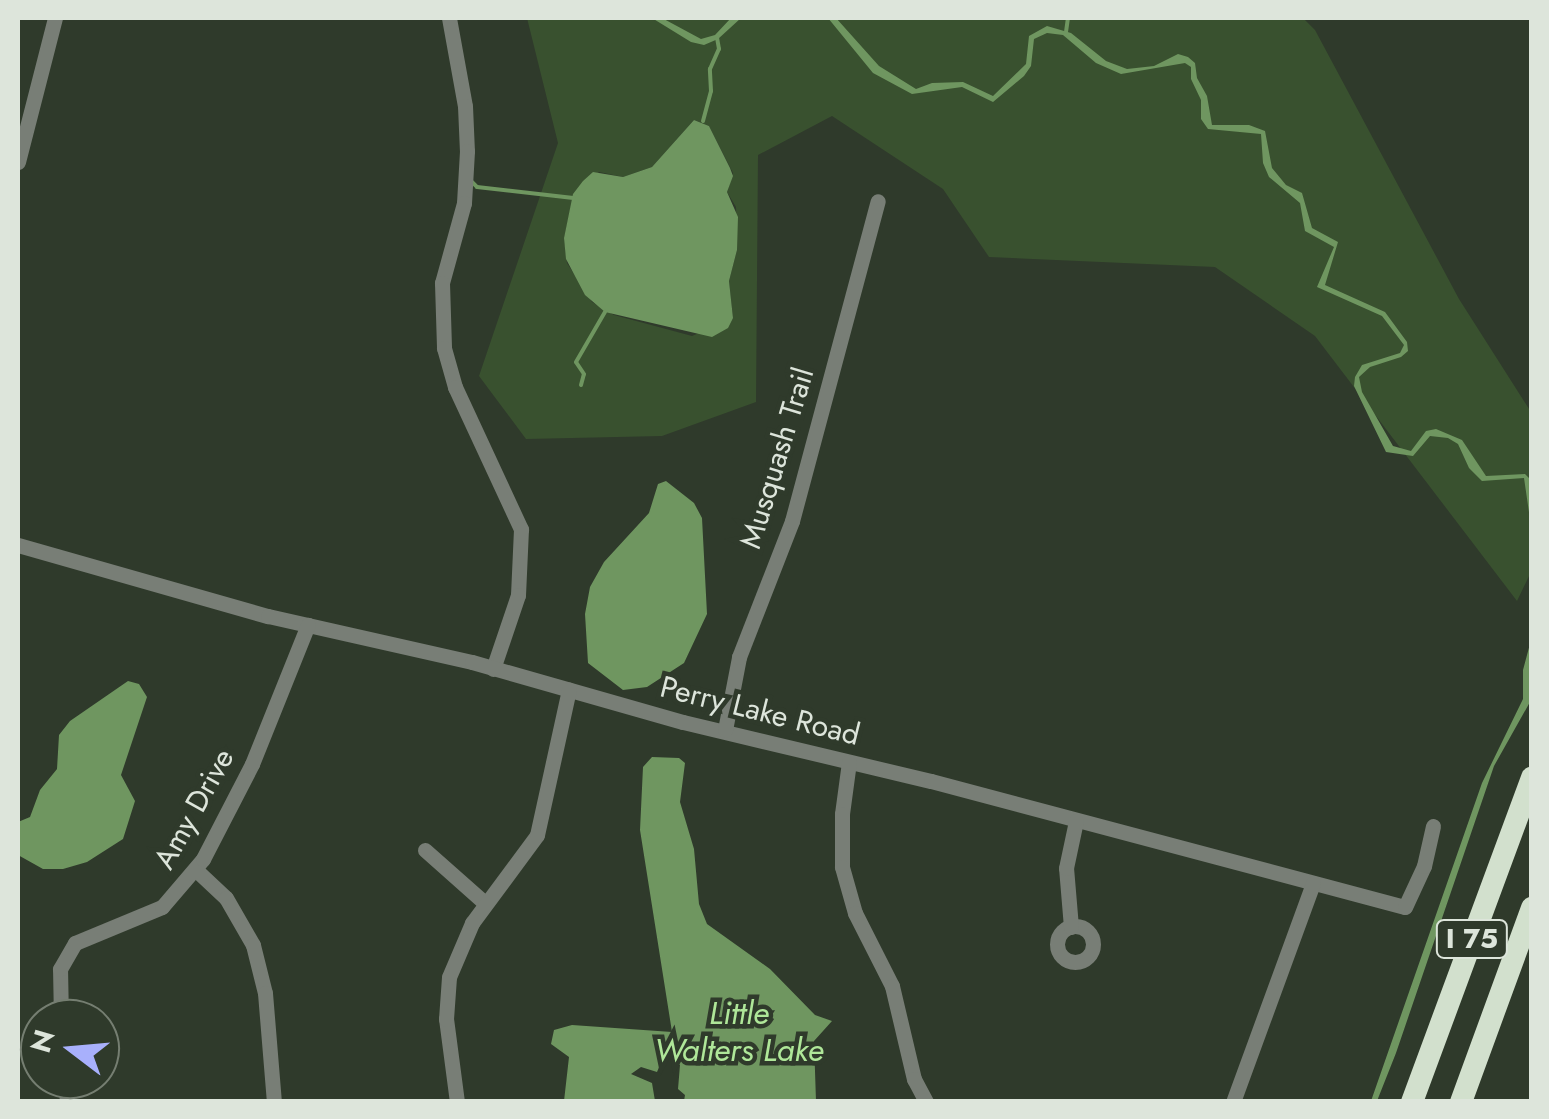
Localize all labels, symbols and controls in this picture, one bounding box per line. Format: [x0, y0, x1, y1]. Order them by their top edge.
street label: Musquash Trail [732, 363, 822, 553]
street label: Perry Lake Road [656, 669, 864, 753]
street label: Amy Drive [146, 743, 242, 875]
road number: I 75 [1434, 916, 1510, 962]
water label: Little Walters Lake [654, 995, 824, 1070]
north arrow [20, 999, 120, 1099]
text: N [20, 1025, 65, 1057]

